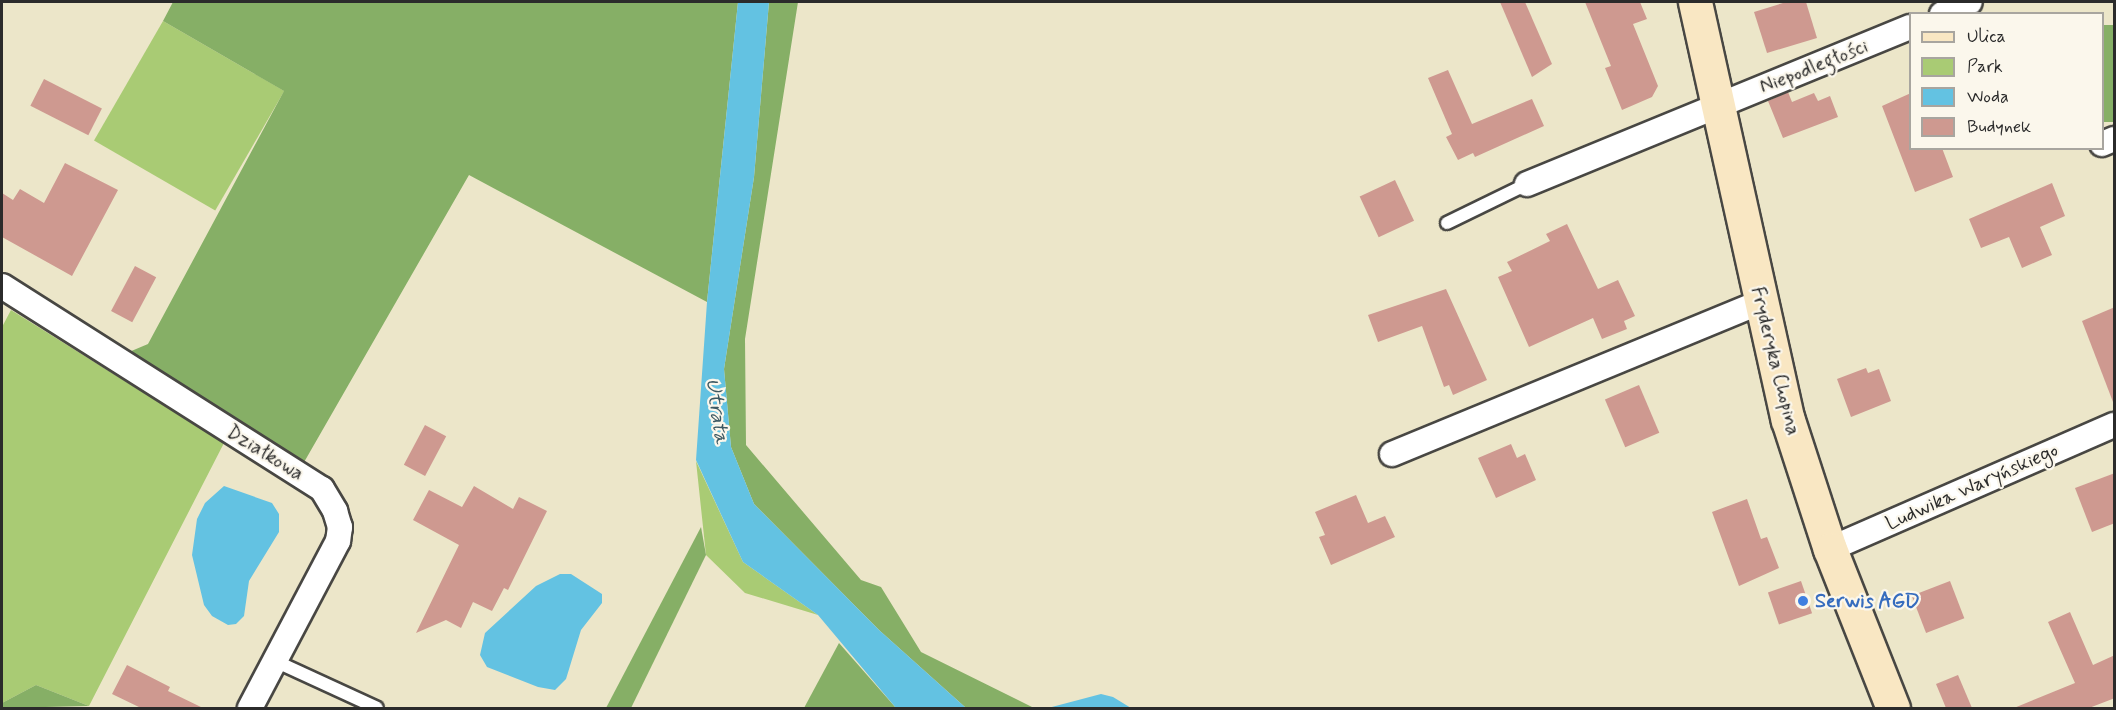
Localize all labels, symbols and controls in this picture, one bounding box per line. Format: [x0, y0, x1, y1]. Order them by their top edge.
legend [1909, 12, 2104, 150]
text: Ulica [1967, 25, 2006, 49]
street label: Niepodległości [1756, 34, 1872, 100]
text: Park [1967, 55, 2003, 79]
text: Woda [1967, 85, 2009, 109]
text: Budynek [1967, 115, 2031, 139]
street label: Fryderyka Chopina [1745, 283, 1805, 439]
water label: Utrata [700, 377, 734, 445]
street label: Działkowa [222, 420, 308, 486]
street label: Ludwika Waryńskiego [1882, 438, 2062, 536]
place label: Serwis AGD [1815, 589, 1918, 613]
marker: Serwis AGD [1796, 594, 1810, 608]

